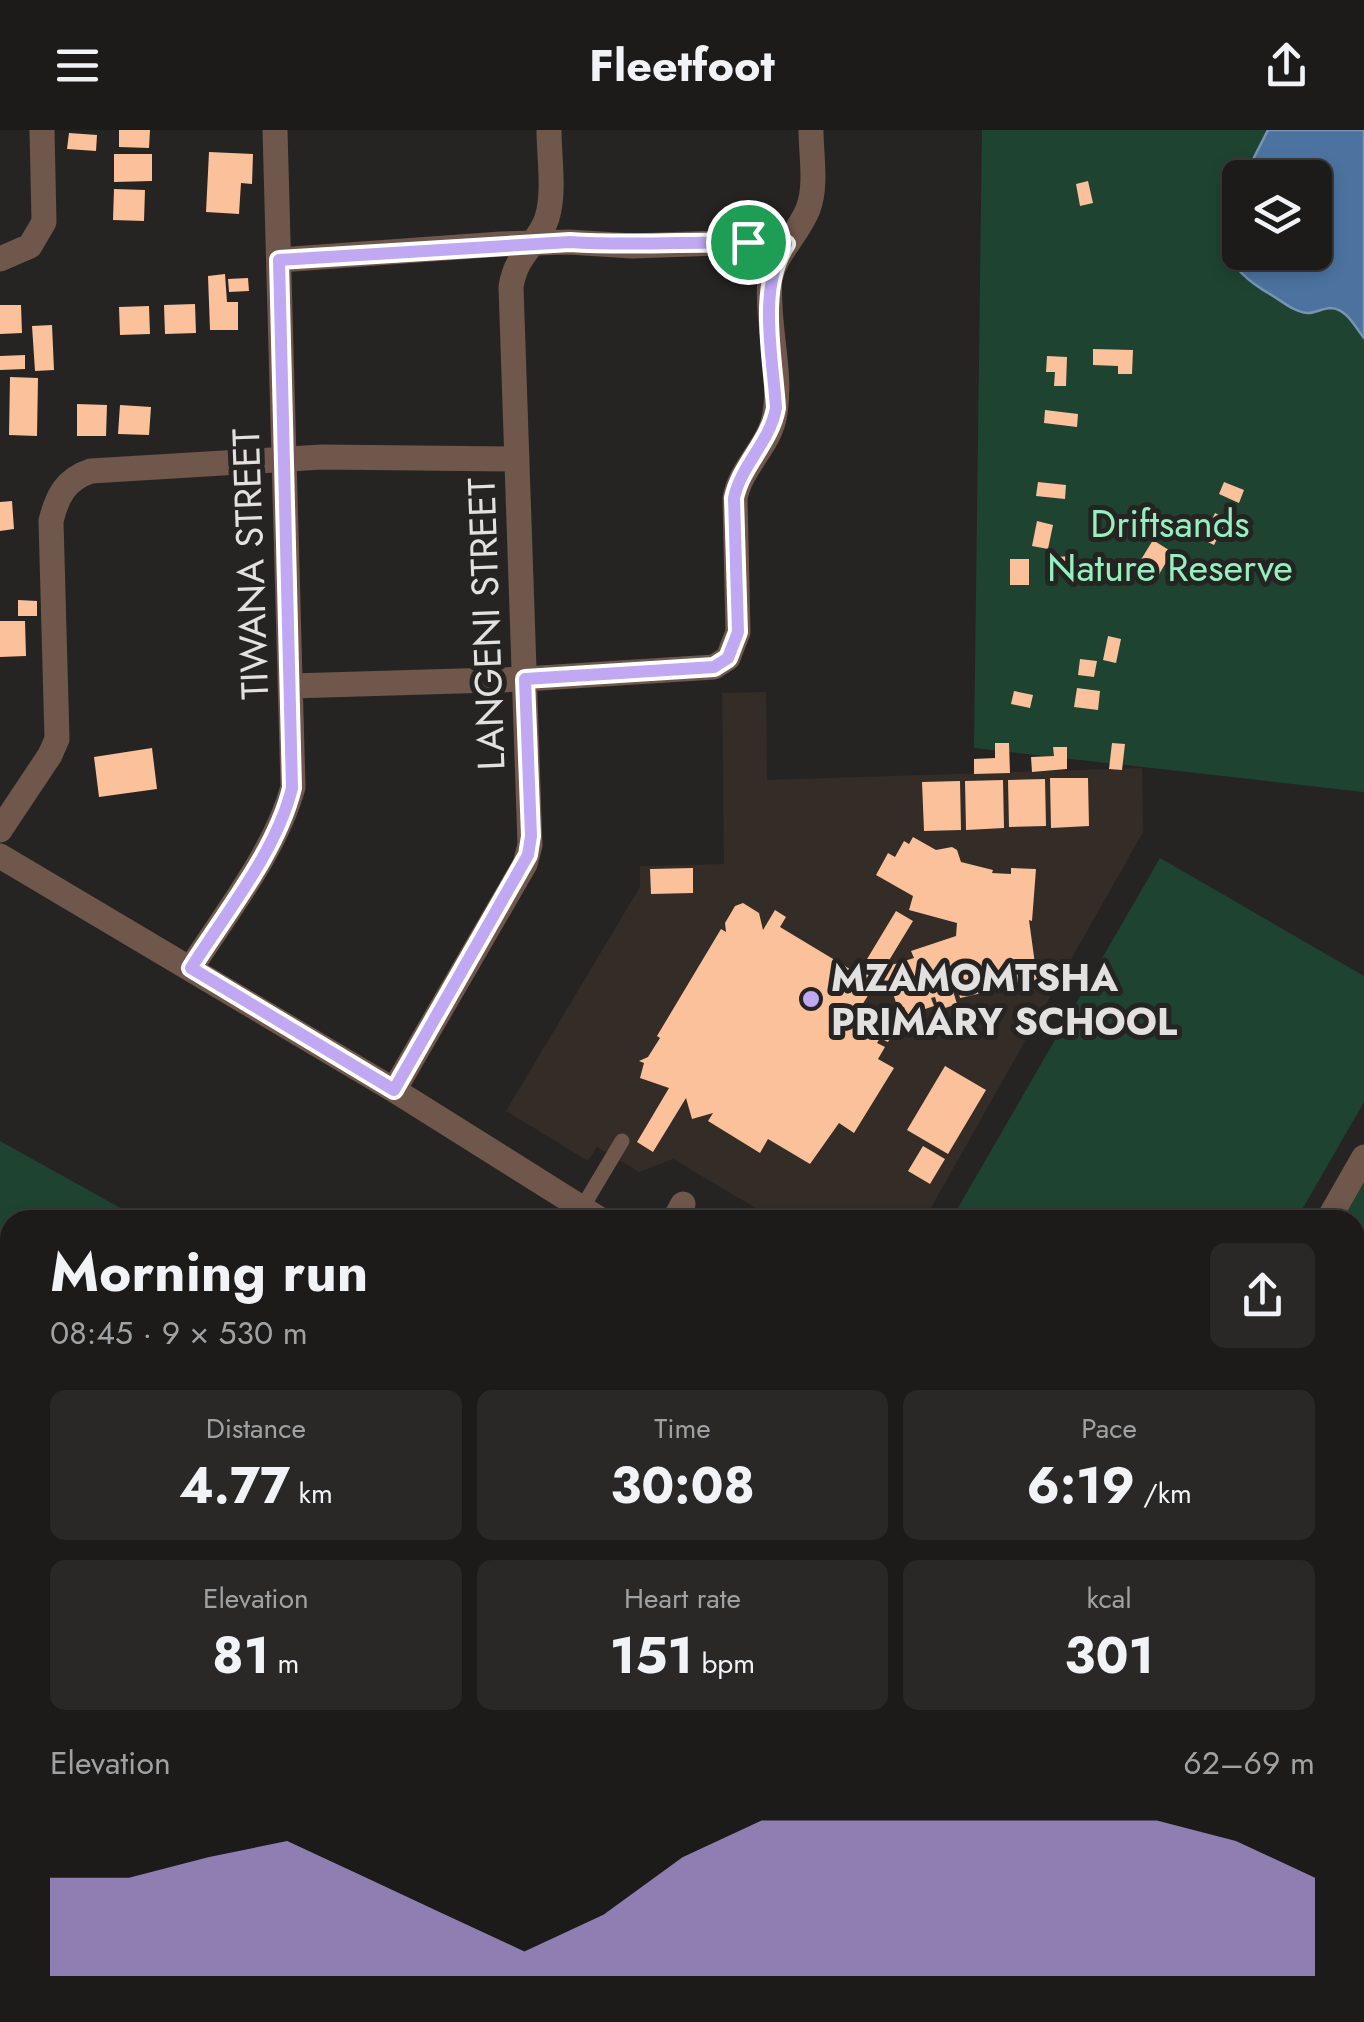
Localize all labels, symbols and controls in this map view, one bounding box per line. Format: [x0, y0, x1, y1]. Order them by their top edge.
text: Fleetfoot [589, 33, 775, 98]
icon: menu [50, 38, 105, 93]
icon: share [1259, 38, 1314, 93]
map controls [1222, 160, 1332, 270]
button: layers [1222, 160, 1332, 270]
pin [706, 200, 791, 285]
icon: arrive [721, 215, 776, 270]
street label: TIWANA STREET [218, 427, 282, 700]
street label: LANGENI STREET [453, 477, 519, 771]
park label: Driftsands Nature Reserve [1047, 496, 1293, 595]
place label: MZAMOMTSHA PRIMARY SCHOOL [831, 950, 1177, 1049]
marker: MZAMOMTSHA PRIMARY SCHOOL [800, 988, 822, 1010]
text: Morning run [50, 1232, 368, 1312]
button: share [1210, 1243, 1315, 1348]
text: 08:45 · 9 × 530 m [50, 1310, 308, 1356]
text: Distance [206, 1408, 306, 1449]
text: Time [654, 1408, 711, 1449]
text: Pace [1081, 1408, 1137, 1449]
text: 4.77 [179, 1449, 290, 1522]
text: 30:08 [610, 1449, 755, 1522]
text: 6:19 [1026, 1449, 1135, 1522]
text: km [290, 1473, 333, 1514]
text: /km [1135, 1473, 1192, 1514]
text: Elevation [203, 1578, 309, 1619]
text: Heart rate [624, 1578, 741, 1619]
text: kcal [1087, 1578, 1132, 1619]
text: 81 [212, 1619, 269, 1692]
text: 151 [610, 1619, 693, 1692]
text: 301 [1064, 1619, 1154, 1692]
text: m [269, 1643, 299, 1684]
text: bpm [693, 1643, 755, 1684]
text: Elevation [50, 1740, 171, 1786]
text: 62–69 m [1183, 1740, 1315, 1786]

